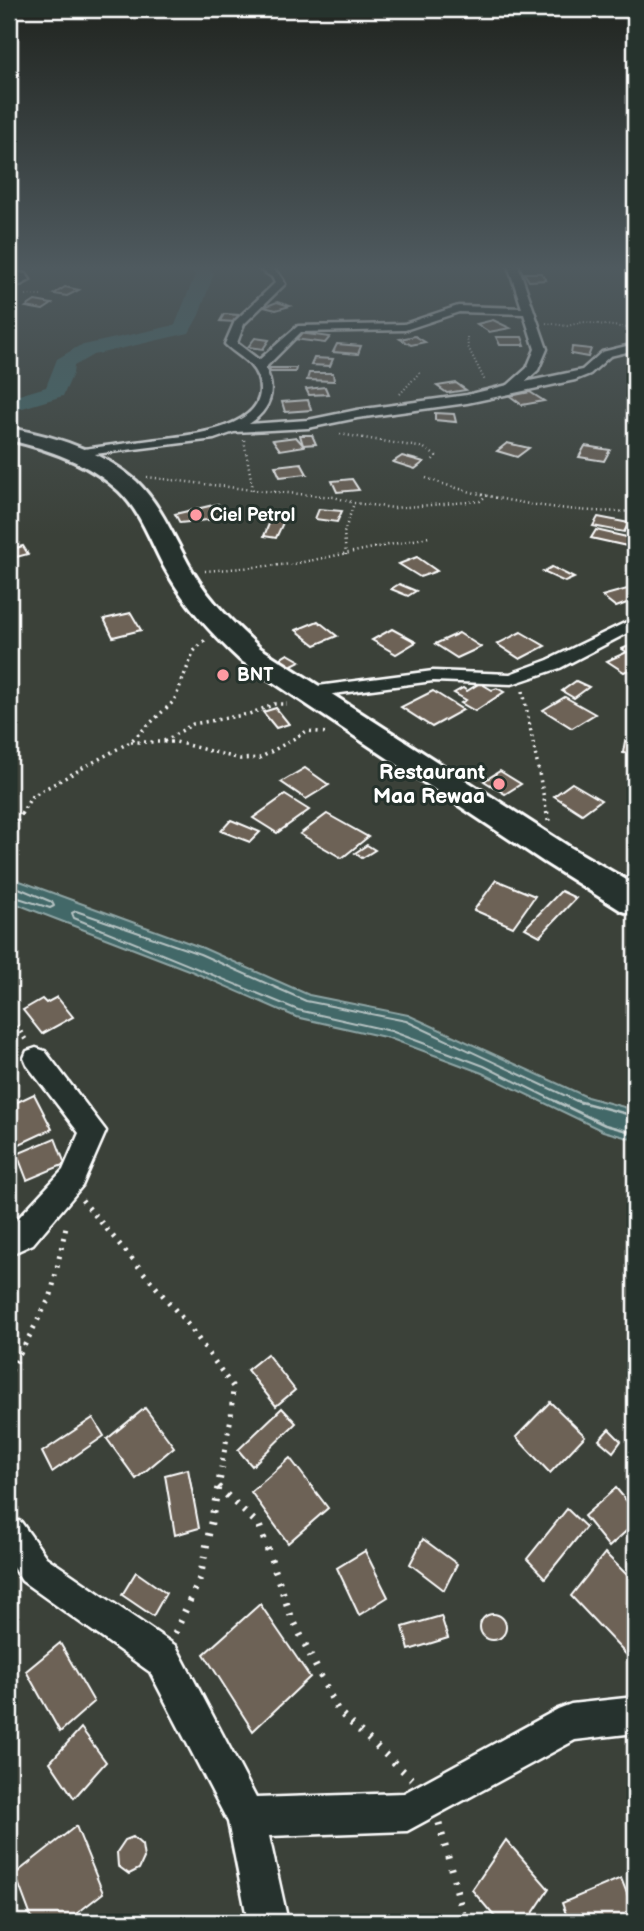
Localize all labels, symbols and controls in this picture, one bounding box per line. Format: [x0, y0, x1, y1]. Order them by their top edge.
place label: Ciel Petrol [210, 505, 295, 526]
marker: Ciel Petrol [188, 507, 204, 523]
place label: BNT [237, 665, 274, 686]
marker: BNT [215, 667, 231, 683]
place label: Restaurant Maa Rewaa [373, 760, 485, 809]
marker: Restaurant Maa Rewaa [491, 776, 507, 792]

